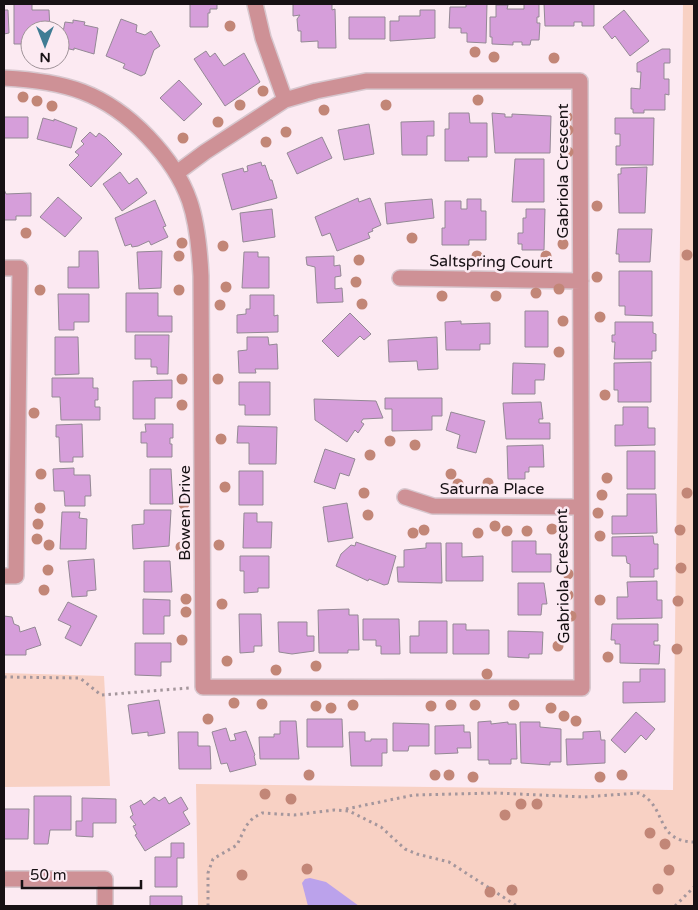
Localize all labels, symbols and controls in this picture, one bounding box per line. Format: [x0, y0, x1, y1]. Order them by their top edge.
north arrow [20, 20, 70, 70]
text: N [39, 49, 51, 66]
street label: Gabriola Crescent [553, 104, 573, 239]
street label: Saltspring Court [429, 251, 553, 273]
street label: Bowen Drive [175, 465, 195, 561]
street label: Saturna Place [440, 479, 544, 499]
street label: Gabriola Crescent [552, 508, 574, 644]
scale bar [22, 858, 141, 890]
text: 50 m [30, 866, 67, 884]

